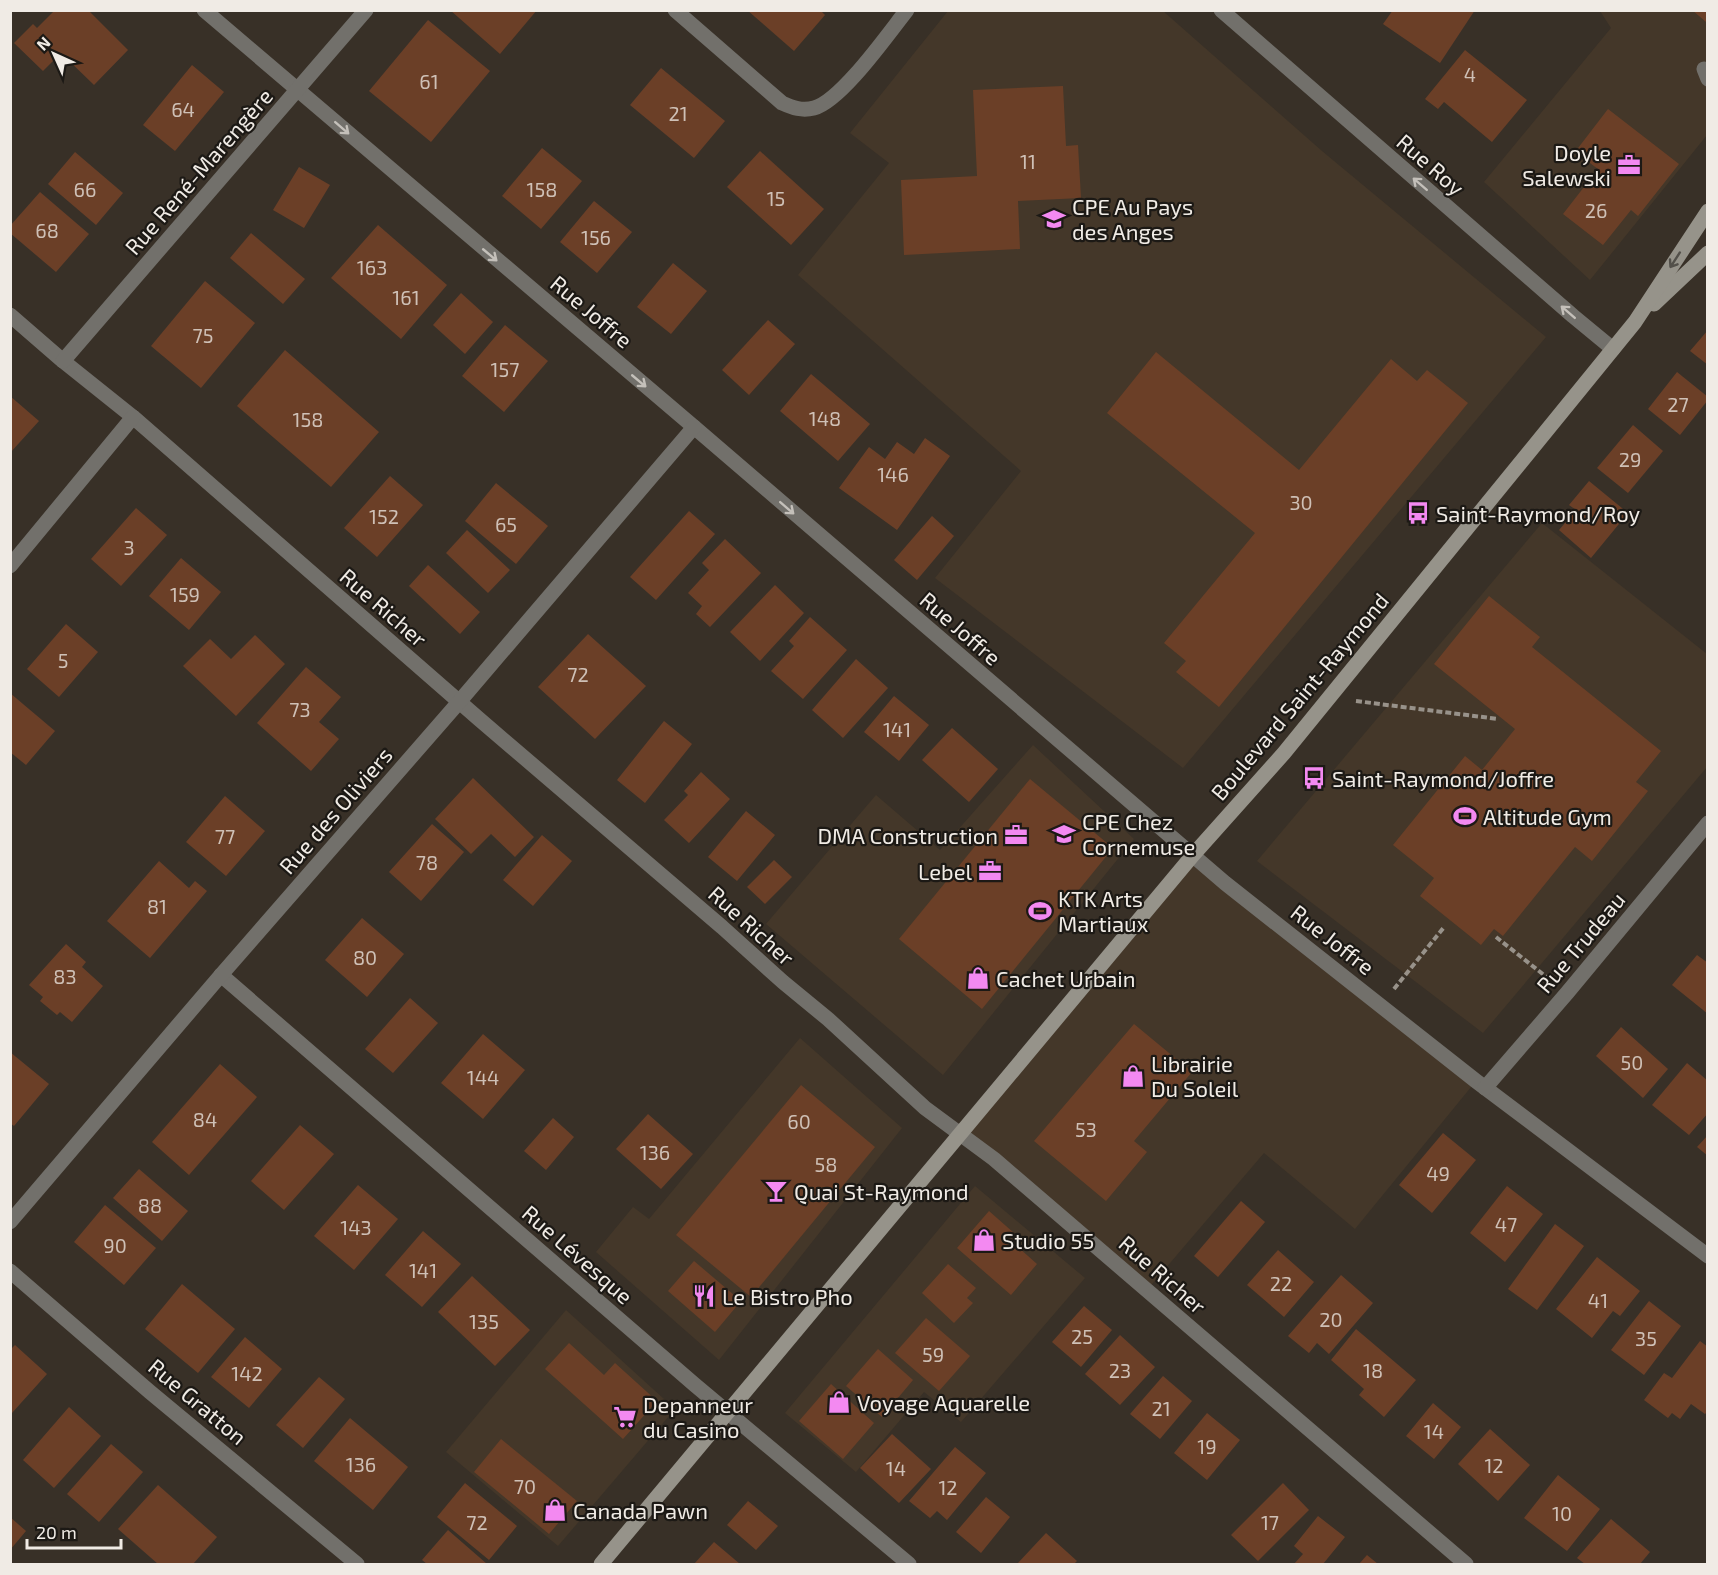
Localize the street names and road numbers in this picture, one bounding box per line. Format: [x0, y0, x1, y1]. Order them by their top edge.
street label: Rue René-Marengère [119, 83, 277, 259]
street label: Rue Roy [1392, 128, 1470, 200]
street label: Rue Joffre [546, 269, 638, 353]
street label: Rue Richer [335, 562, 433, 652]
street label: Rue Joffre [915, 586, 1007, 670]
street label: Boulevard Saint-Raymond [1205, 587, 1393, 805]
street label: Rue des Oliviers [273, 741, 397, 879]
street label: Rue Richer [704, 880, 800, 970]
street label: Rue Trudeau [1530, 886, 1630, 998]
street label: Rue Joffre [1286, 898, 1380, 980]
street label: Rue Lévesque [518, 1199, 638, 1309]
street label: Rue Richer [1114, 1229, 1212, 1319]
street label: Rue Gratton [144, 1353, 252, 1449]

